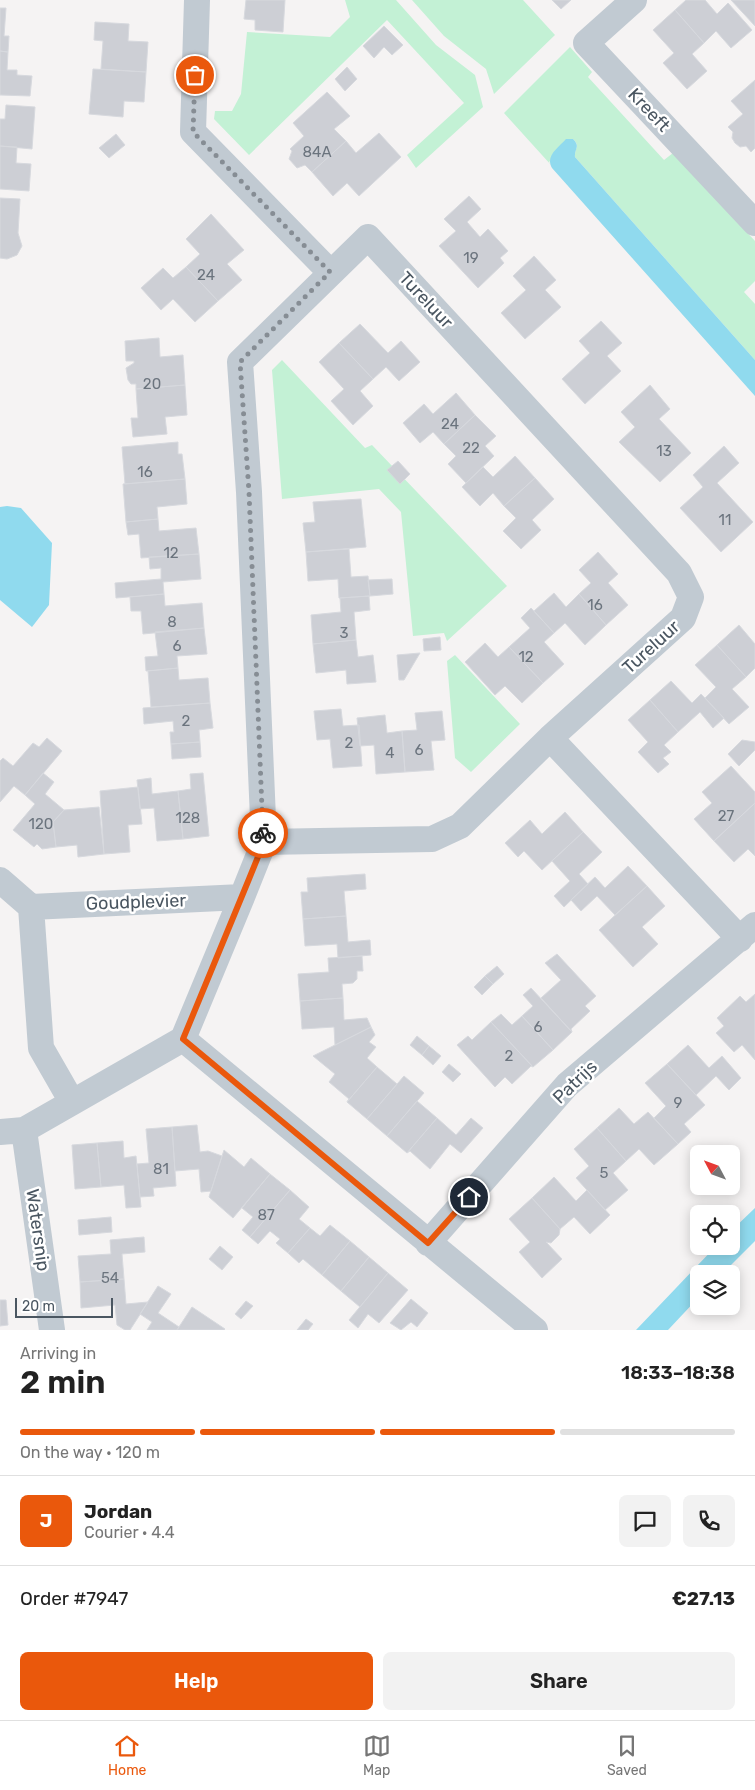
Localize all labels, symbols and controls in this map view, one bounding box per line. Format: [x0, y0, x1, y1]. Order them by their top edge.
pin [174, 54, 216, 96]
icon: bag [181, 61, 209, 89]
street label: Kreeft [623, 84, 675, 136]
house number: 84A [303, 143, 331, 161]
house number: 19 [463, 249, 479, 267]
house number: 24 [197, 266, 215, 284]
street label: Tureluur [394, 267, 458, 333]
house number: 20 [143, 375, 161, 393]
house number: 24 [441, 415, 459, 433]
house number: 22 [462, 439, 480, 457]
house number: 13 [656, 442, 672, 460]
house number: 16 [137, 463, 153, 481]
house number: 11 [719, 511, 731, 529]
house number: 12 [163, 544, 179, 562]
house number: 16 [587, 596, 603, 614]
house number: 8 [167, 613, 177, 631]
street label: Tureluur [618, 615, 684, 678]
house number: 3 [339, 624, 349, 642]
house number: 6 [172, 637, 182, 655]
house number: 12 [518, 648, 534, 666]
house number: 2 [182, 712, 191, 730]
house number: 2 [345, 734, 354, 752]
house number: 6 [414, 741, 424, 759]
house number: 4 [385, 744, 395, 762]
house number: 27 [718, 807, 735, 825]
courier [238, 808, 288, 858]
house number: 128 [176, 809, 200, 827]
house number: 120 [29, 815, 53, 833]
icon: bike [249, 819, 277, 847]
street label: Goudplevier [86, 889, 187, 915]
house number: 6 [533, 1018, 543, 1036]
house number: 2 [505, 1047, 514, 1065]
street label: Patrijs [548, 1056, 602, 1108]
house number: 9 [674, 1094, 683, 1112]
north arrow [690, 1145, 740, 1195]
map controls [690, 1145, 740, 1315]
house number: 81 [153, 1160, 169, 1178]
house number: 5 [600, 1164, 609, 1182]
pin [448, 1176, 490, 1218]
icon: home [455, 1183, 483, 1211]
street label: Watersnip [21, 1187, 55, 1273]
button: locate [690, 1205, 740, 1255]
house number: 87 [257, 1206, 275, 1224]
button: layers [690, 1265, 740, 1315]
house number: 54 [101, 1269, 119, 1287]
scale bar [15, 1295, 112, 1318]
text: 20 m [22, 1298, 55, 1315]
text: Arriving in [20, 1344, 96, 1363]
text: 18:33–18:38 [621, 1361, 735, 1384]
text: 2 min [20, 1363, 105, 1401]
text: On the way · 120 m [20, 1443, 160, 1462]
button: chat [619, 1495, 671, 1547]
button: phone [683, 1495, 735, 1547]
text: Jordan [84, 1500, 152, 1523]
text: J [40, 1509, 52, 1532]
text: Courier · 4.4 [84, 1523, 175, 1542]
text: Order #7947 [20, 1587, 128, 1610]
text: €27.13 [672, 1587, 735, 1610]
button: Help [20, 1652, 373, 1710]
button: Share [383, 1652, 735, 1710]
tab: Home [108, 1732, 146, 1779]
tab: Map [363, 1732, 391, 1779]
tab: Saved [607, 1732, 647, 1779]

